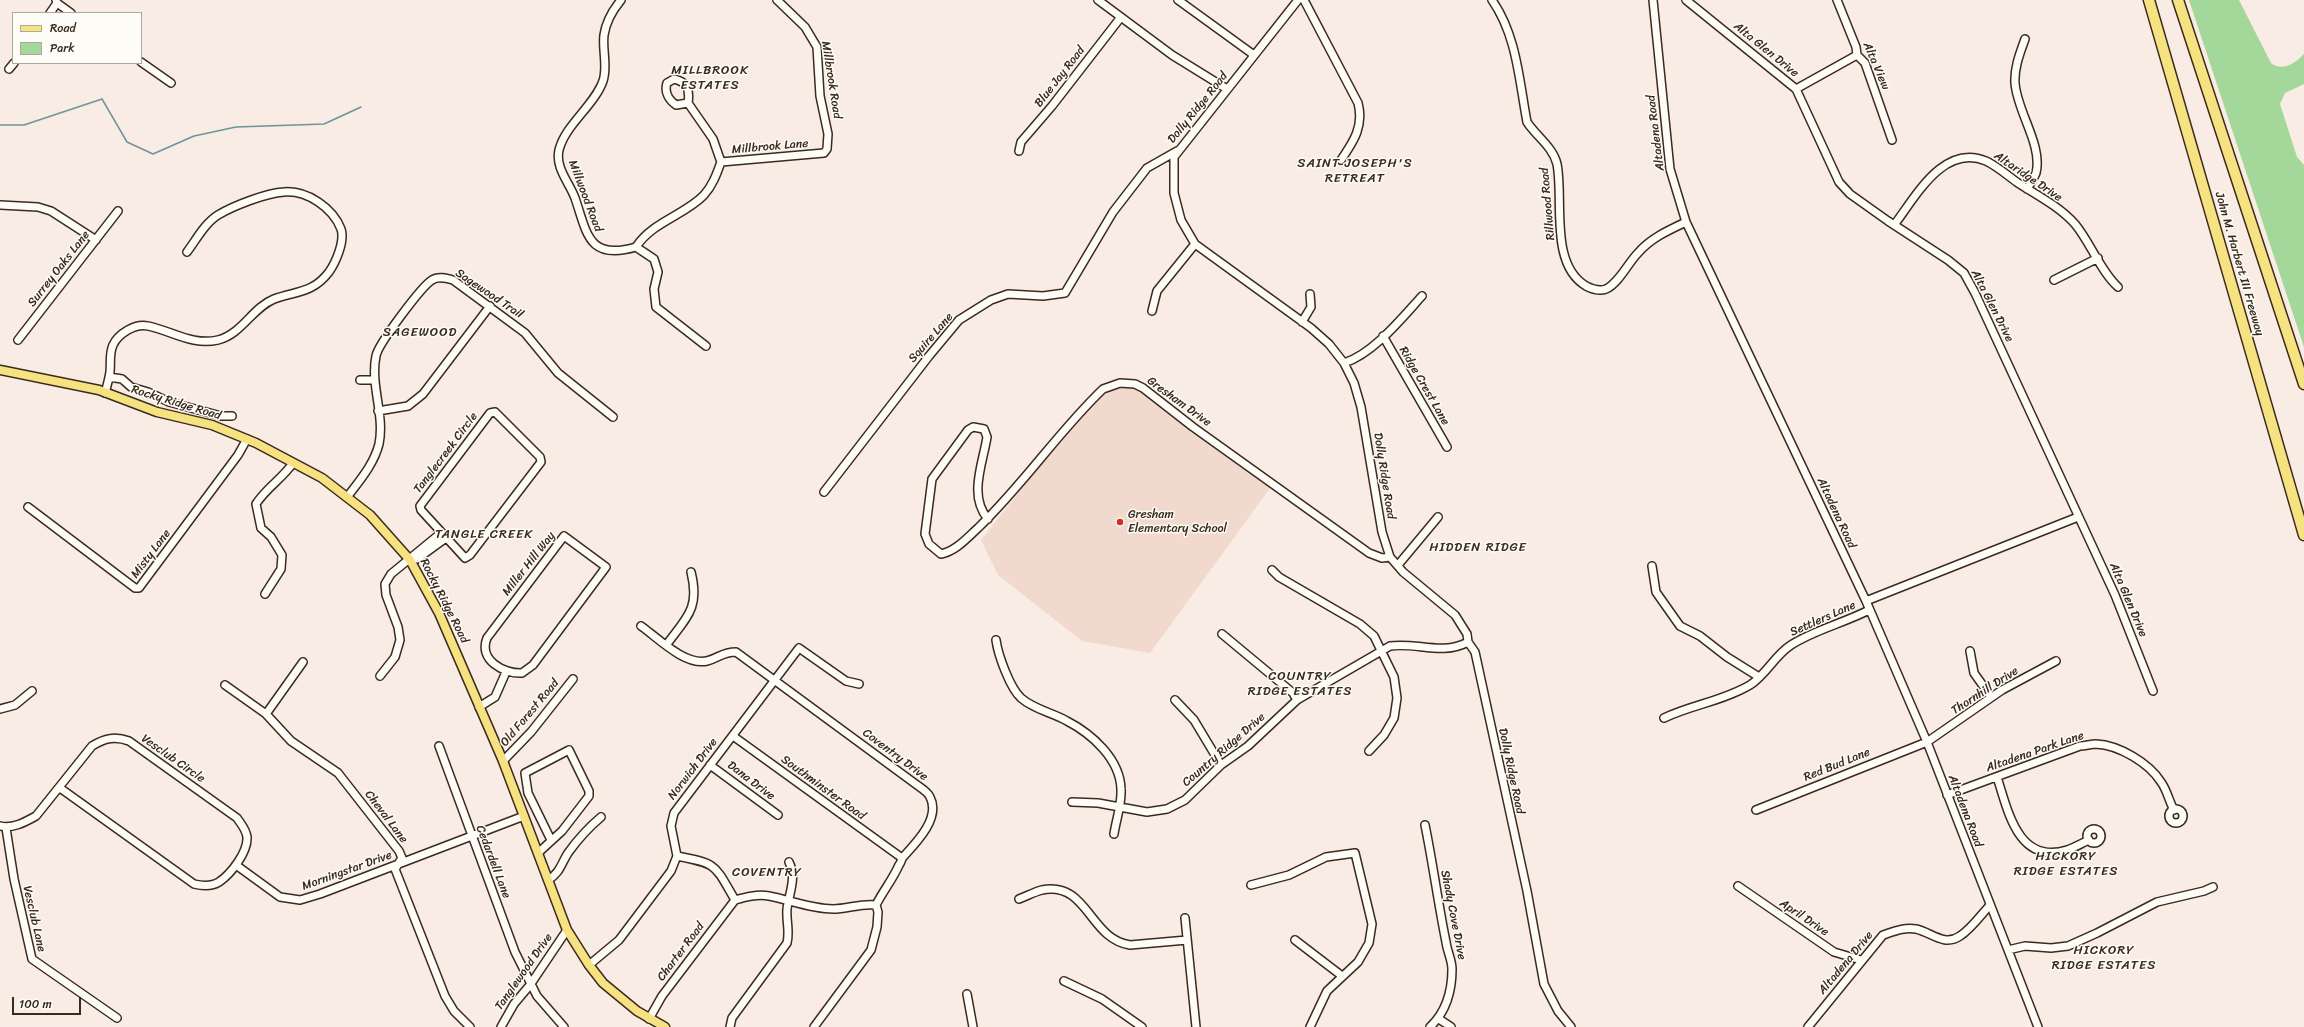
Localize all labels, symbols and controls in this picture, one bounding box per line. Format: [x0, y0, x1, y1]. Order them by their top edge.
legend [12, 12, 142, 64]
text: Road [50, 17, 76, 39]
street label: Alta Glen Drive [1731, 19, 1801, 81]
text: Park [50, 37, 75, 59]
street label: Millbrook Road [818, 40, 844, 120]
street label: Alta View [1859, 40, 1893, 92]
street label: Blue Jay Road [1032, 44, 1088, 110]
district label: MILLBROOK ESTATES [671, 63, 749, 94]
street label: Dolly Ridge Road [1165, 70, 1231, 146]
street label: Altadena Road [1644, 94, 1668, 172]
street label: Millbrook Lane [731, 136, 809, 158]
street label: Altaridge Drive [1991, 149, 2065, 205]
district label: SAINT JOSEPH'S RETREAT [1298, 156, 1412, 187]
street label: Millwood Road [565, 158, 605, 234]
street label: Rillwood Road [1538, 167, 1558, 241]
street label: John M. Harbert III Freeway [2212, 190, 2266, 338]
street label: Surrey Oaks Lane [25, 228, 93, 310]
street label: Sagewood Trail [452, 266, 526, 322]
street label: Alta Glen Drive [1968, 267, 2016, 345]
street label: Squire Lane [906, 310, 956, 366]
district label: SAGEWOOD [382, 325, 458, 341]
street label: Ridge Crest Lane [1396, 344, 1452, 428]
street label: Gresham Drive [1144, 374, 1214, 430]
street label: Rocky Ridge Road [129, 383, 223, 423]
street label: Tanglecreek Circle [411, 410, 481, 496]
street label: Dolly Ridge Road [1370, 432, 1398, 520]
street label: Altadena Road [1813, 475, 1859, 551]
place label: Gresham Elementary School [1128, 508, 1227, 536]
marker: Gresham Elementary School [1115, 517, 1125, 527]
street label: Misty Lane [128, 527, 174, 581]
district label: TANGLE CREEK [435, 527, 533, 543]
street label: Miller Hill Way [499, 529, 559, 599]
district label: HIDDEN RIDGE [1429, 540, 1527, 556]
street label: Rocky Ridge Road [416, 556, 472, 646]
street label: Alta Glen Drive [2106, 561, 2150, 639]
street label: Settlers Lane [1788, 598, 1858, 640]
street label: Thornhill Drive [1949, 664, 2021, 718]
district label: COUNTRY RIDGE ESTATES [1248, 669, 1352, 700]
street label: Old Forest Road [498, 676, 562, 750]
street label: Country Ridge Drive [1179, 710, 1269, 790]
street label: Coventry Drive [859, 726, 931, 784]
street label: Dolly Ridge Road [1495, 727, 1527, 815]
street label: Altadena Park Lane [1984, 728, 2086, 776]
street label: Vesclub Circle [138, 732, 208, 786]
street label: Norwich Drive [665, 735, 721, 803]
street label: Red Bud Lane [1802, 745, 1872, 785]
street label: Southminster Road [778, 753, 868, 823]
street label: Dana Drive [724, 758, 778, 804]
street label: Altadena Road [1945, 773, 1985, 849]
street label: Cheval Lane [362, 788, 410, 846]
street label: Cedardell Lane [472, 823, 514, 901]
street label: Morningstar Drive [300, 848, 394, 894]
district label: HICKORY RIDGE ESTATES [2014, 849, 2118, 880]
district label: COVENTRY [732, 865, 802, 881]
street label: Shady Cove Drive [1437, 869, 1469, 961]
street label: Vesclub Lane [19, 884, 49, 954]
street label: April Drive [1777, 896, 1831, 940]
street label: Charter Road [654, 920, 708, 984]
street label: Altadena Drive [1815, 929, 1877, 997]
street label: Tanglewood Drive [492, 931, 556, 1013]
district label: HICKORY RIDGE ESTATES [2052, 943, 2156, 974]
scale bar [14, 989, 83, 1015]
text: 100 m [19, 993, 52, 1015]

